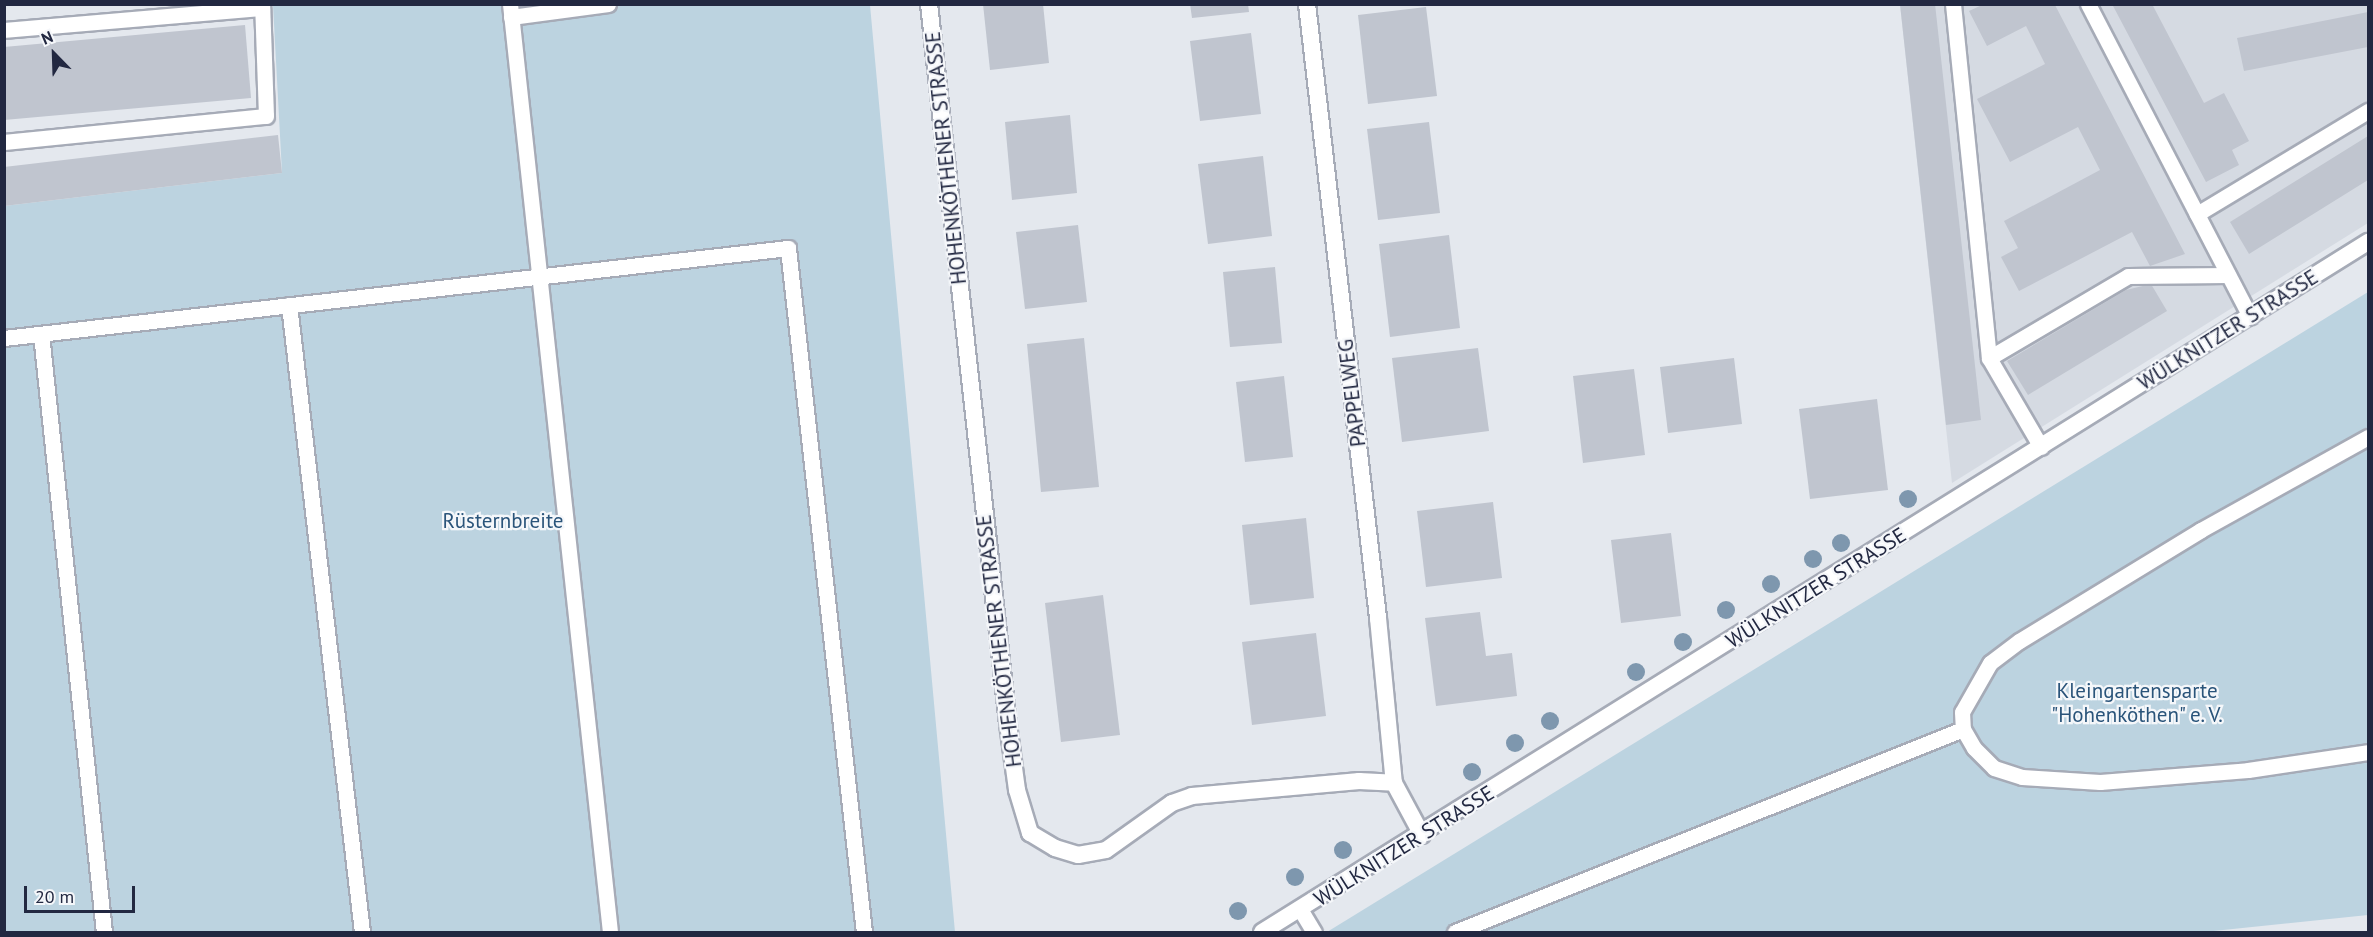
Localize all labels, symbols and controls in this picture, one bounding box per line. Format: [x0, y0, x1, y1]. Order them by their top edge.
north arrow [24, 24, 84, 84]
text: N [38, 26, 56, 49]
street label: HOHENKÖTHENER STRASSE [920, 30, 972, 286]
street label: WÜLKNITZER STRASSE [2133, 264, 2323, 396]
street label: PAPPELWEG [1333, 338, 1371, 448]
park label: Rüsternbreite [443, 508, 563, 534]
street label: HOHENKÖTHENER STRASSE [971, 513, 1027, 769]
street label: WÜLKNITZER STRASSE [1721, 522, 1911, 654]
park label: Kleingartensparte "Hohenköthen" e. V. [2049, 678, 2225, 728]
street label: WÜLKNITZER STRASSE [1309, 780, 1499, 912]
scale bar [27, 874, 138, 912]
text: 20 m [35, 885, 74, 908]

